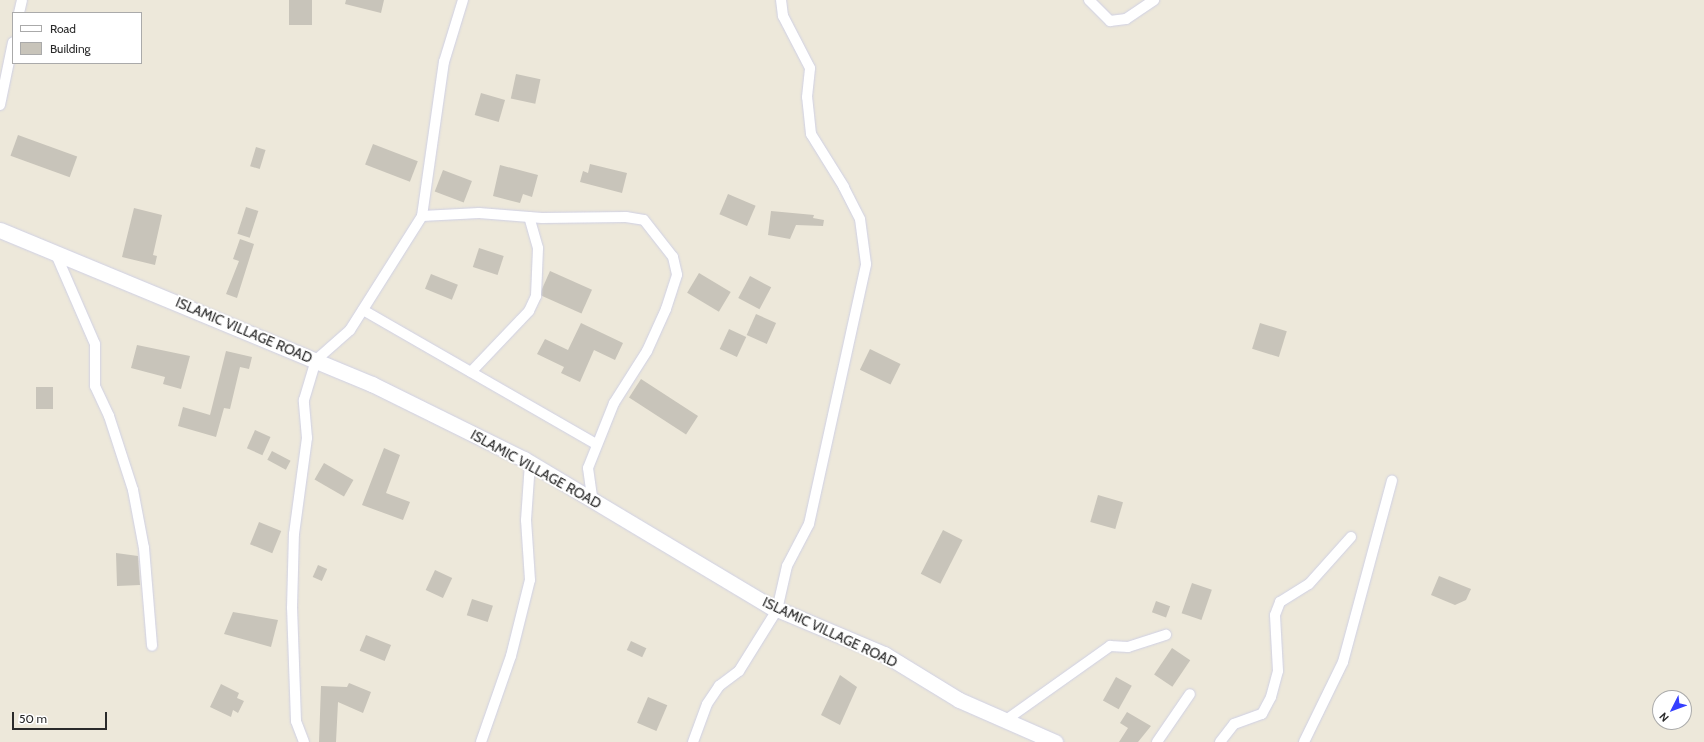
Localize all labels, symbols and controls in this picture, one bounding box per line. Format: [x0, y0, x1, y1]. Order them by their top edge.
legend [12, 12, 142, 64]
text: Road [50, 21, 76, 36]
text: Building [50, 41, 91, 56]
street label: ISLAMIC VILLAGE ROAD [173, 294, 315, 366]
street label: ISLAMIC VILLAGE ROAD [468, 426, 604, 512]
street label: ISLAMIC VILLAGE ROAD [760, 593, 900, 671]
north arrow [1652, 690, 1692, 730]
scale bar [14, 704, 109, 730]
text: N [1656, 710, 1672, 725]
text: 50 m [19, 711, 47, 726]

